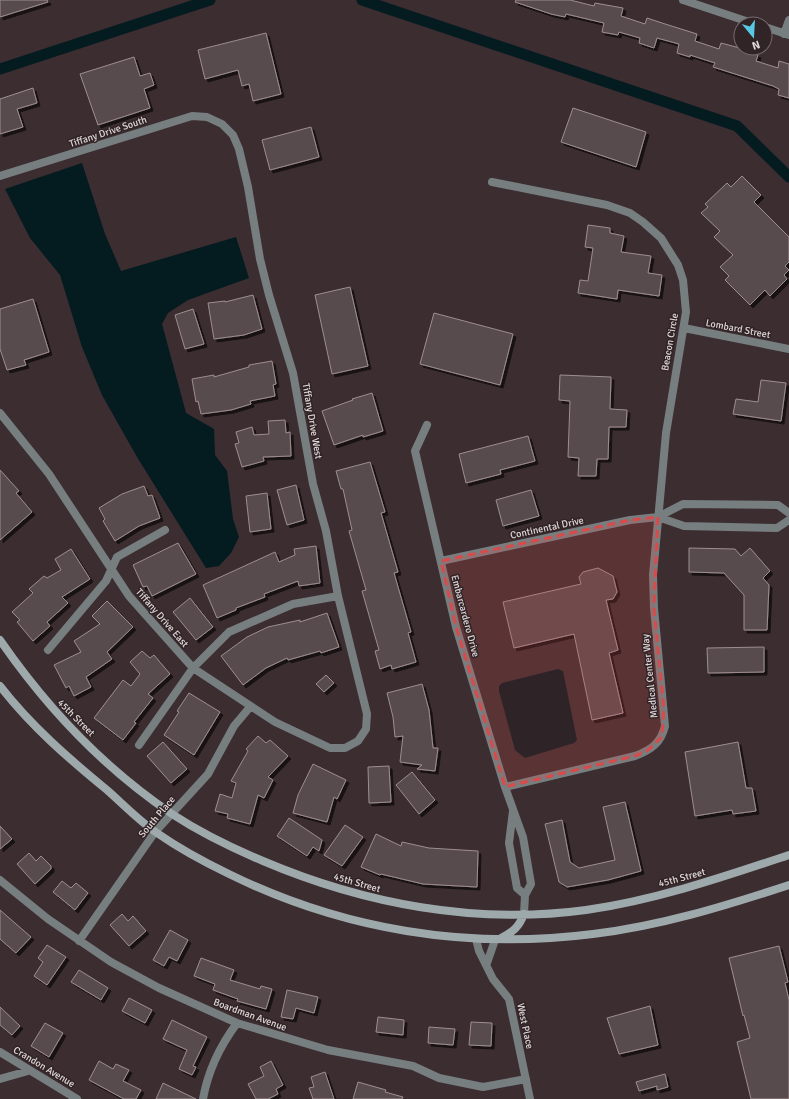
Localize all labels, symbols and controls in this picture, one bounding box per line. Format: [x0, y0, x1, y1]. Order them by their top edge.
north arrow [733, 16, 773, 56]
text: N [750, 38, 762, 52]
street label: Tiffany Drive South [68, 114, 148, 150]
street label: Beacon Circle [659, 312, 681, 372]
street label: Lombard Street [705, 317, 772, 341]
street label: Tiffany Drive West [299, 382, 325, 460]
street label: Continental Drive [509, 514, 585, 542]
street label: Embarcardero Drive [448, 574, 482, 658]
street label: Tiffany Drive East [133, 586, 191, 650]
street label: Medical Center Way [640, 633, 660, 719]
street label: 45th Street [55, 697, 98, 740]
street label: South Place [136, 794, 178, 840]
street label: 45th Street [657, 866, 707, 890]
street label: 45th Street [332, 871, 382, 896]
street label: Boardman Avenue [212, 996, 288, 1034]
street label: West Place [514, 1002, 536, 1050]
street label: Crandon Avenue [11, 1044, 77, 1090]

